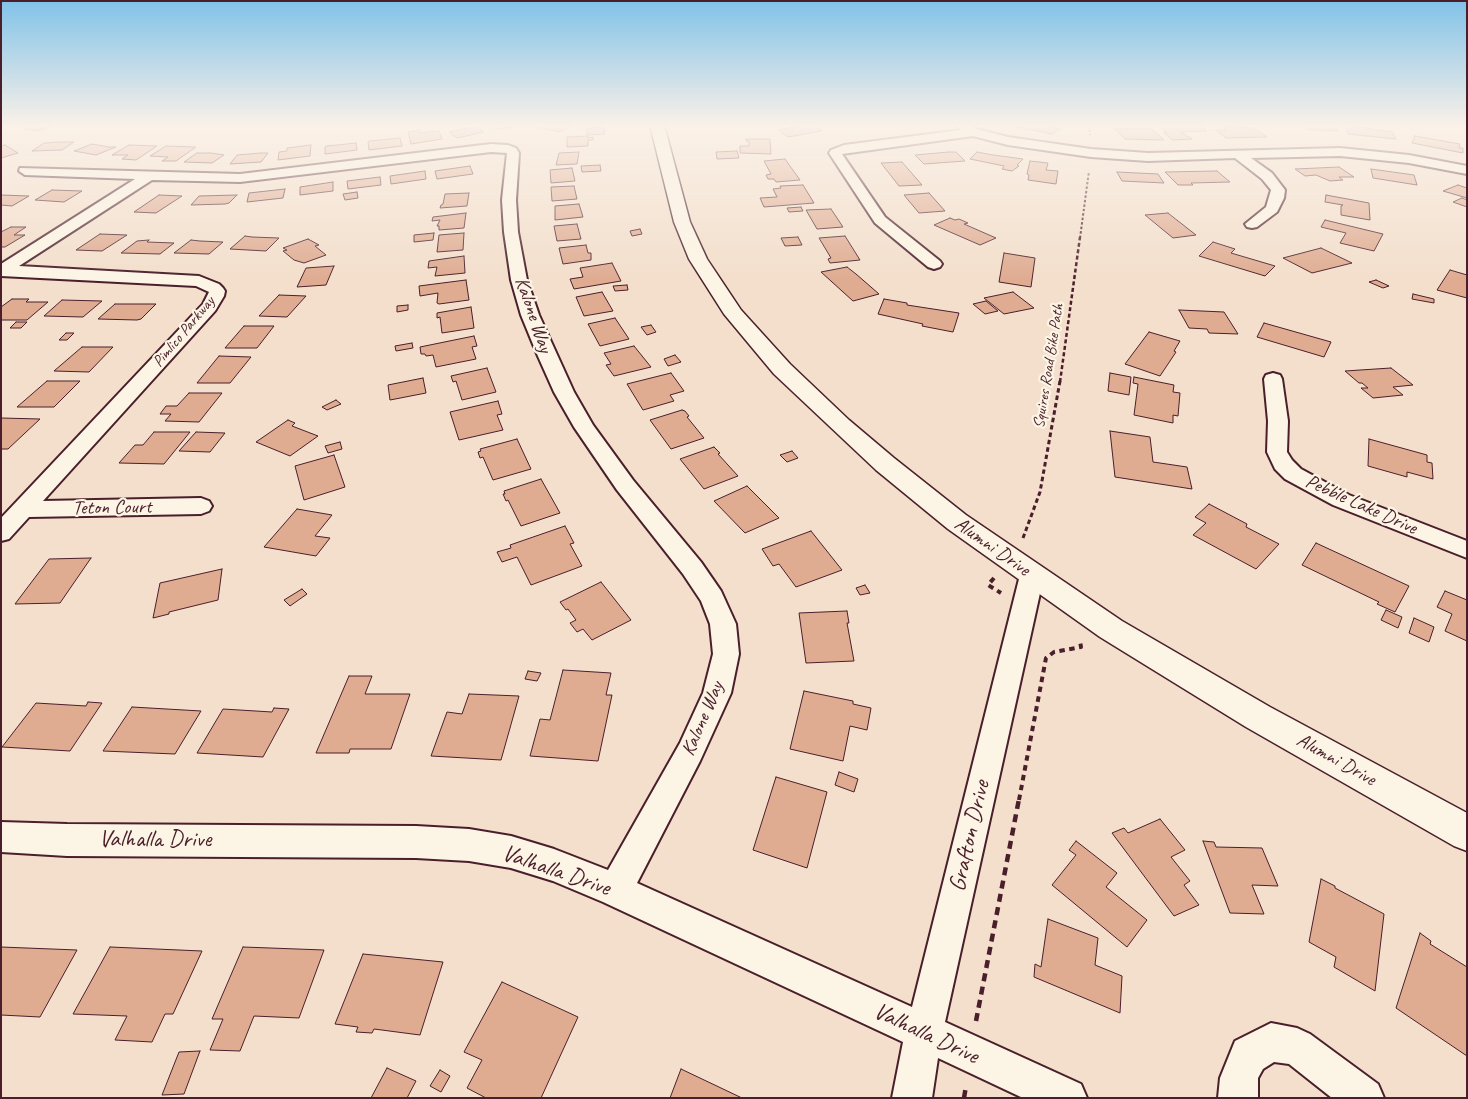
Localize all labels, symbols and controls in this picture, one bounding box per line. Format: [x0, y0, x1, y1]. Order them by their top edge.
street label: Kalone Way [509, 274, 557, 356]
street label: Pimlico Parkway [149, 293, 219, 371]
street label: Squires Road Bike Path [1030, 302, 1068, 430]
street label: Pebble Lake Drive [1302, 470, 1420, 540]
street label: Teton Court [72, 495, 152, 521]
street label: Alumni Drive [950, 512, 1034, 582]
street label: Kalone Way [677, 678, 729, 760]
street label: Alumni Drive [1292, 729, 1380, 791]
street label: Grafton Drive [943, 778, 997, 894]
street label: Valhalla Drive [99, 826, 211, 854]
street label: Valhalla Drive [498, 839, 614, 903]
street label: Valhalla Drive [869, 997, 983, 1071]

